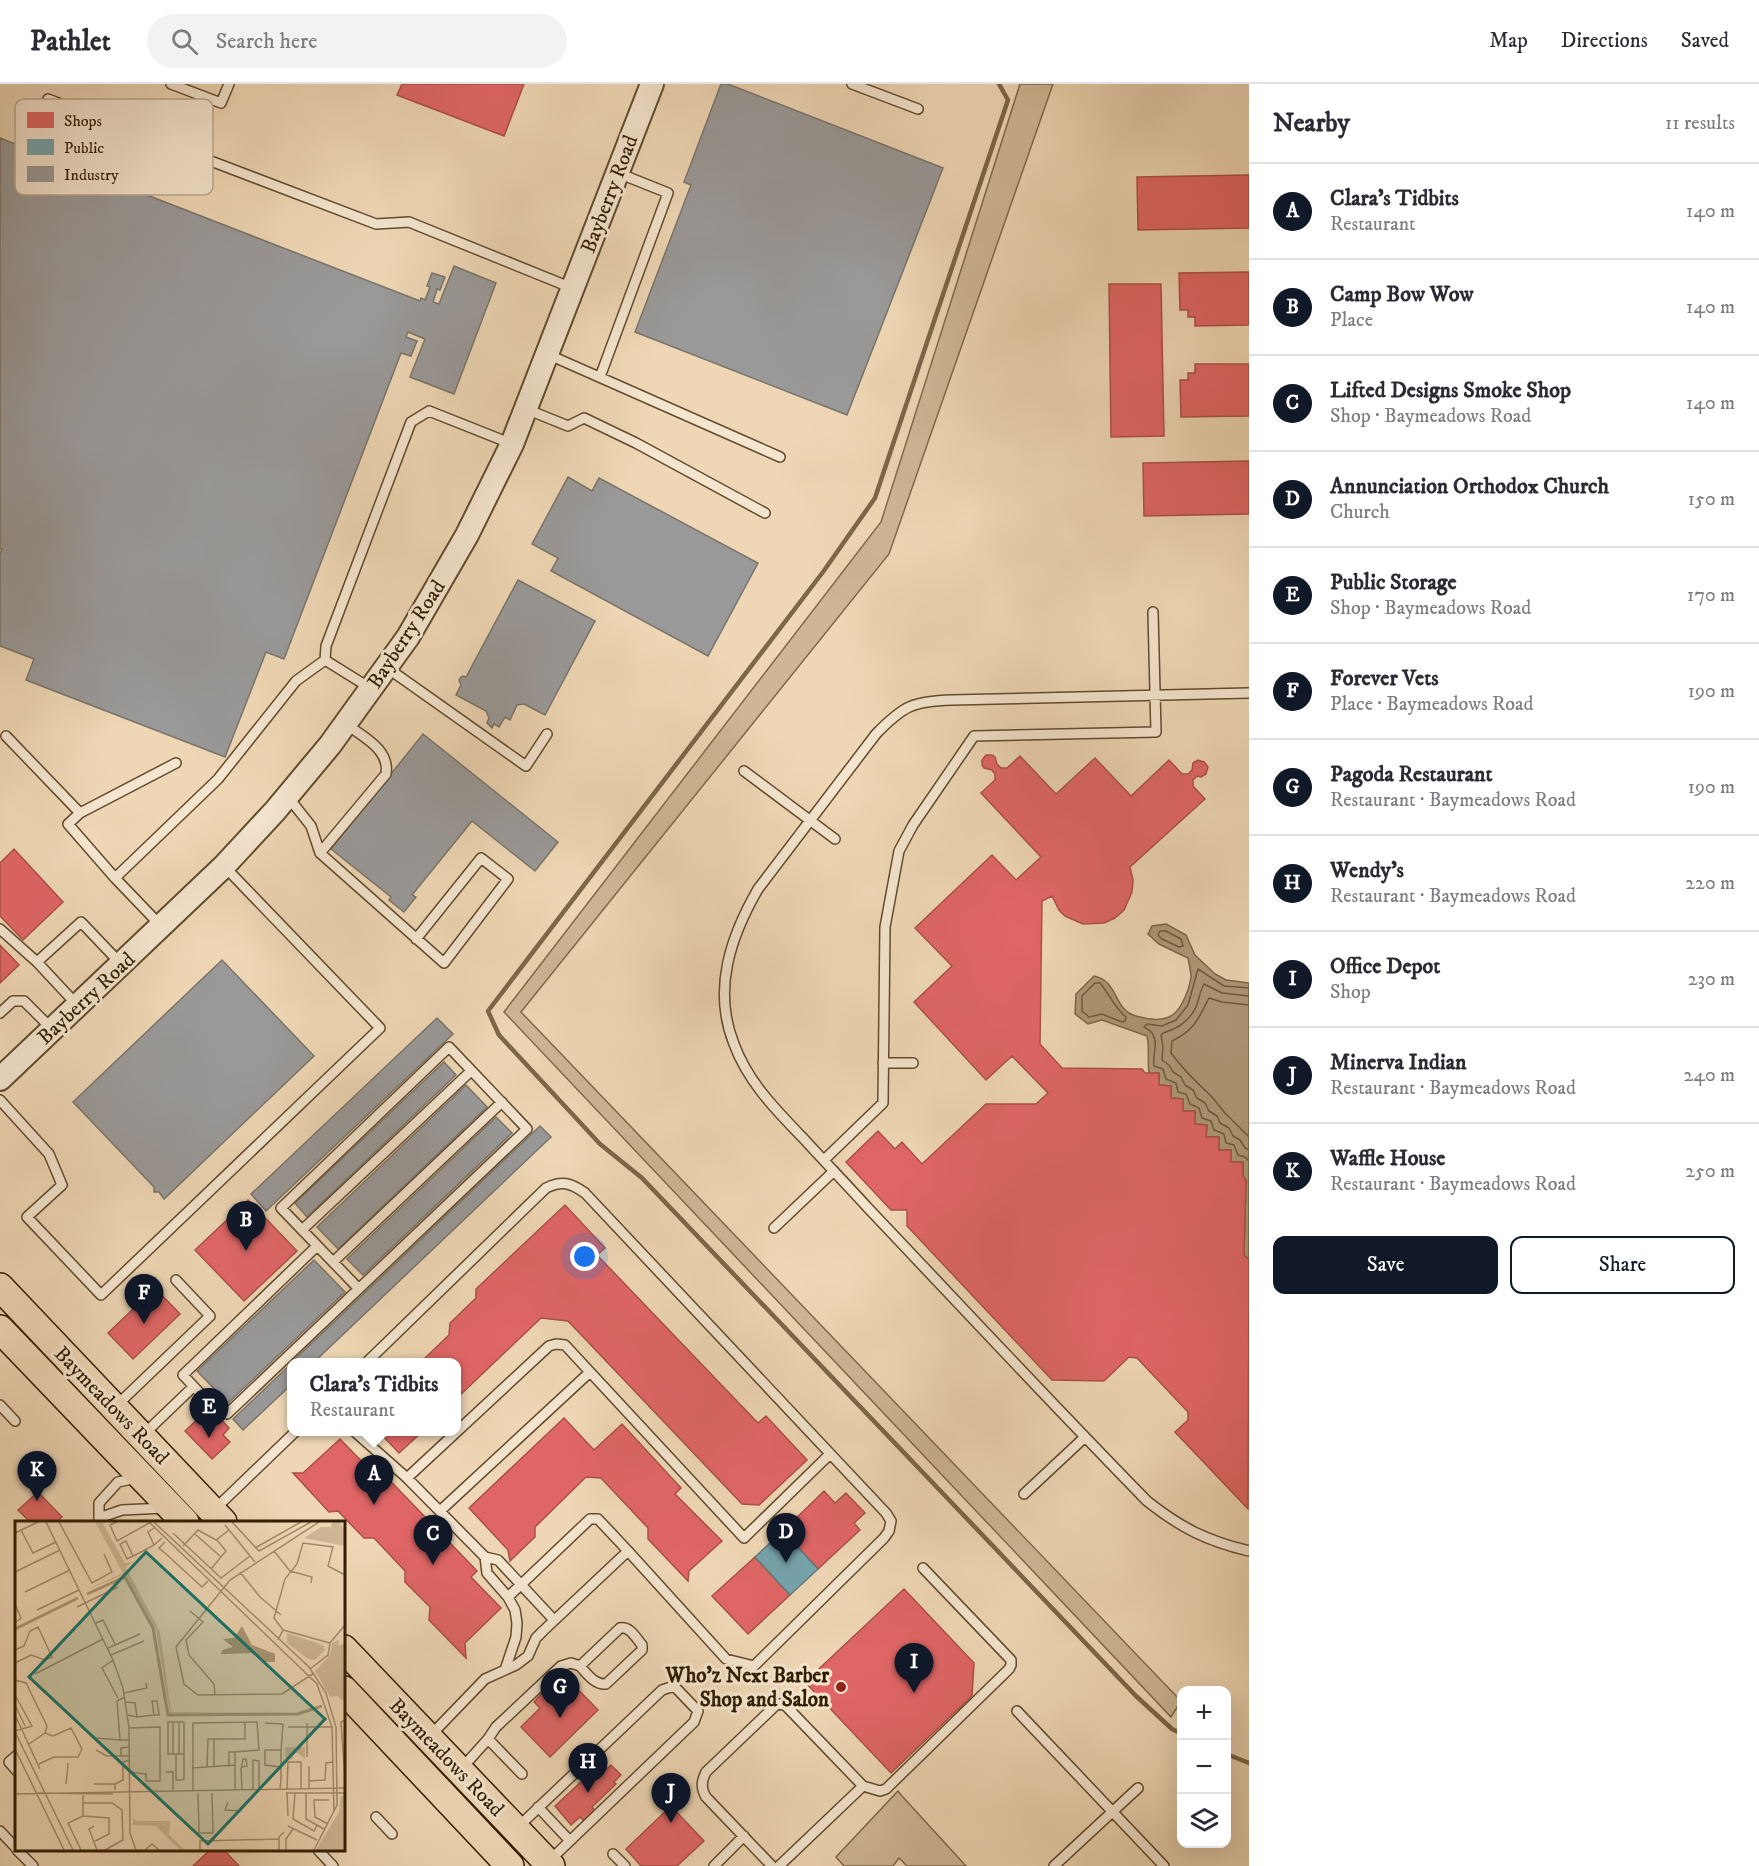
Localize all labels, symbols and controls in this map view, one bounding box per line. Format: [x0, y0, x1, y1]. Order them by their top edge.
search box [147, 14, 567, 68]
text: Pathlet [30, 24, 111, 59]
icon: search [168, 25, 201, 58]
text: Search here [216, 28, 317, 55]
text: Map [1489, 28, 1528, 54]
text: Directions [1561, 28, 1648, 54]
text: Saved [1681, 28, 1729, 54]
legend [15, 99, 213, 195]
text: Nearby [1273, 107, 1350, 140]
text: Shops [64, 111, 102, 131]
text: 11 results [1665, 111, 1735, 136]
street label: Bayberry Road [576, 131, 645, 257]
text: Public [64, 138, 104, 158]
text: Industry [64, 165, 119, 185]
text: Clara's Tidbits [1330, 185, 1459, 212]
text: A [1286, 199, 1299, 224]
text: 140 m [1686, 199, 1735, 224]
text: Restaurant [1330, 212, 1415, 237]
text: Camp Bow Wow [1330, 281, 1473, 308]
text: B [1286, 295, 1299, 320]
text: 140 m [1686, 295, 1735, 320]
text: Place [1330, 308, 1373, 333]
text: Lifted Designs Smoke Shop [1330, 377, 1571, 404]
text: C [1286, 391, 1299, 416]
text: 140 m [1686, 391, 1735, 416]
text: Shop · Baymeadows Road [1330, 404, 1531, 429]
text: Annunciation Orthodox Church [1330, 473, 1609, 500]
text: D [1285, 487, 1300, 512]
text: 150 m [1688, 487, 1735, 512]
text: Church [1330, 500, 1390, 525]
text: Public Storage [1330, 569, 1457, 596]
street label: Bayberry Road [362, 575, 452, 694]
text: E [1285, 583, 1300, 608]
text: 170 m [1687, 583, 1735, 608]
text: Shop · Baymeadows Road [1330, 596, 1531, 621]
text: Forever Vets [1330, 665, 1439, 692]
text: F [1286, 679, 1299, 704]
text: 190 m [1688, 679, 1735, 704]
text: Place · Baymeadows Road [1330, 692, 1533, 717]
text: Pagoda Restaurant [1330, 761, 1493, 788]
text: G [1286, 775, 1299, 800]
text: 190 m [1688, 775, 1735, 800]
text: Restaurant · Baymeadows Road [1330, 788, 1576, 813]
text: Wendy's [1330, 857, 1404, 884]
text: H [1284, 871, 1301, 896]
text: 220 m [1685, 871, 1735, 896]
text: Restaurant · Baymeadows Road [1330, 884, 1576, 909]
street label: Bayberry Road [32, 947, 141, 1051]
text: Office Depot [1330, 953, 1440, 980]
text: I [1288, 967, 1297, 992]
text: 230 m [1688, 967, 1735, 992]
text: Shop [1330, 980, 1371, 1005]
text: Minerva Indian [1330, 1049, 1467, 1076]
text: J [1288, 1063, 1297, 1088]
text: 240 m [1684, 1063, 1735, 1088]
text: Restaurant · Baymeadows Road [1330, 1076, 1576, 1101]
text: Waffle House [1330, 1145, 1445, 1172]
text: K [1285, 1159, 1300, 1184]
text: 250 m [1685, 1159, 1735, 1184]
text: Restaurant · Baymeadows Road [1330, 1172, 1576, 1197]
pin: B [226, 1202, 266, 1251]
button: Save [1273, 1236, 1498, 1294]
button: Share [1510, 1236, 1735, 1294]
your location [570, 1242, 599, 1271]
pin: F [124, 1274, 164, 1324]
street label: Baymeadows Road [48, 1341, 175, 1471]
popup [287, 1358, 461, 1436]
text: Clara's Tidbits [310, 1371, 438, 1398]
pin: E [190, 1388, 228, 1438]
text: Restaurant [310, 1398, 395, 1423]
pin: K [18, 1452, 57, 1501]
pin: A [354, 1456, 394, 1505]
pin: D [766, 1514, 806, 1563]
pin: C [414, 1516, 452, 1565]
inset map [15, 1521, 345, 1851]
pin: I [894, 1644, 934, 1693]
place label: Who'z Next Barber Shop and Salon [665, 1663, 830, 1713]
pin: G [540, 1668, 580, 1718]
marker: Who'z Next Barber Shop and Salon [834, 1680, 848, 1694]
map controls [1177, 1686, 1231, 1848]
button: + [1177, 1686, 1231, 1740]
street label: Baymeadows Road [383, 1693, 510, 1823]
button: − [1177, 1740, 1231, 1794]
pin: H [568, 1744, 608, 1793]
pin: J [652, 1774, 690, 1823]
button: layers [1177, 1794, 1231, 1848]

